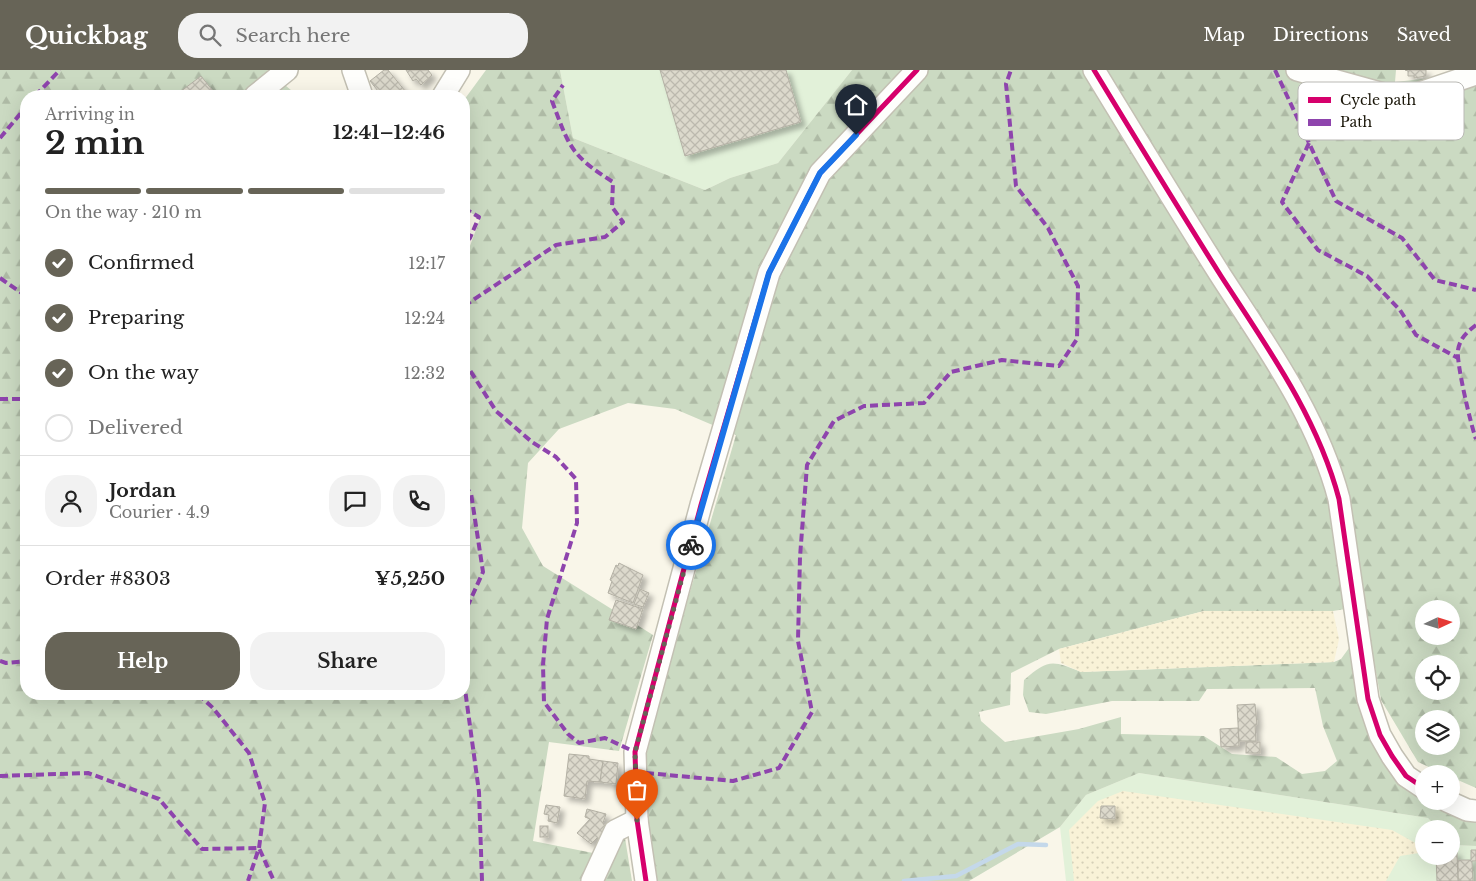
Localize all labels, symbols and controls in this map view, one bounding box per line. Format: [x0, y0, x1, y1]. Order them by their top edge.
search box [178, 13, 528, 58]
text: Quickbag [25, 21, 148, 50]
icon: search [196, 21, 224, 49]
text: Search here [236, 24, 350, 47]
text: Map [1203, 24, 1245, 46]
text: Directions [1273, 24, 1369, 46]
text: Saved [1397, 24, 1451, 46]
legend [1298, 82, 1464, 140]
pin [835, 84, 877, 135]
icon: home [842, 91, 870, 119]
text: Cycle path [1340, 91, 1417, 109]
text: Arriving in [45, 104, 135, 124]
text: Path [1340, 113, 1372, 131]
text: 12:41–12:46 [333, 121, 445, 144]
text: 2 min [45, 123, 145, 163]
text: On the way · 210 m [45, 202, 202, 222]
icon: check [45, 249, 73, 277]
text: Confirmed [88, 251, 194, 274]
text: 12:17 [408, 253, 445, 273]
icon: check [45, 304, 73, 332]
text: Preparing [88, 306, 184, 329]
text: 12:24 [404, 308, 445, 328]
icon: check [45, 359, 73, 387]
text: On the way [88, 361, 199, 384]
text: 12:32 [404, 363, 445, 383]
text: Delivered [88, 416, 183, 439]
button: person [45, 475, 97, 527]
button: chat [329, 475, 381, 527]
button: phone [393, 475, 445, 527]
text: Jordan [109, 479, 176, 502]
text: Courier · 4.9 [109, 502, 210, 522]
courier [666, 520, 716, 570]
icon: bike [677, 531, 705, 559]
text: Order #8303 [45, 567, 171, 590]
text: ¥5,250 [375, 567, 445, 590]
north arrow [1415, 600, 1460, 645]
map controls [1415, 600, 1460, 865]
button: Help [45, 632, 240, 690]
button: Share [250, 632, 445, 690]
button: locate [1415, 655, 1460, 700]
button: layers [1415, 710, 1460, 755]
button: + [1415, 765, 1460, 810]
pin [616, 769, 658, 820]
icon: bag [623, 776, 651, 804]
button: − [1415, 820, 1460, 865]

